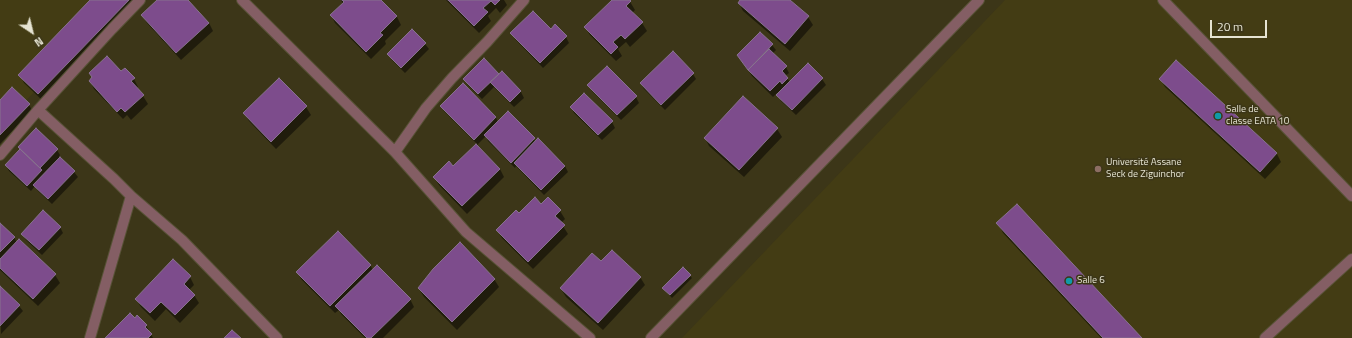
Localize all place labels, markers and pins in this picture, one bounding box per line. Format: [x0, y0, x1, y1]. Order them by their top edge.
place label: Salle de classe EATA 10 [1226, 104, 1289, 128]
marker: Salle de classe EATA 10 [1213, 111, 1223, 121]
place label: Université Assane Seck de Ziguinchor [1106, 157, 1184, 180]
marker: Université Assane Seck de Ziguinchor [1093, 164, 1103, 174]
place label: Salle 6 [1077, 275, 1105, 287]
marker: Salle 6 [1064, 276, 1074, 286]

